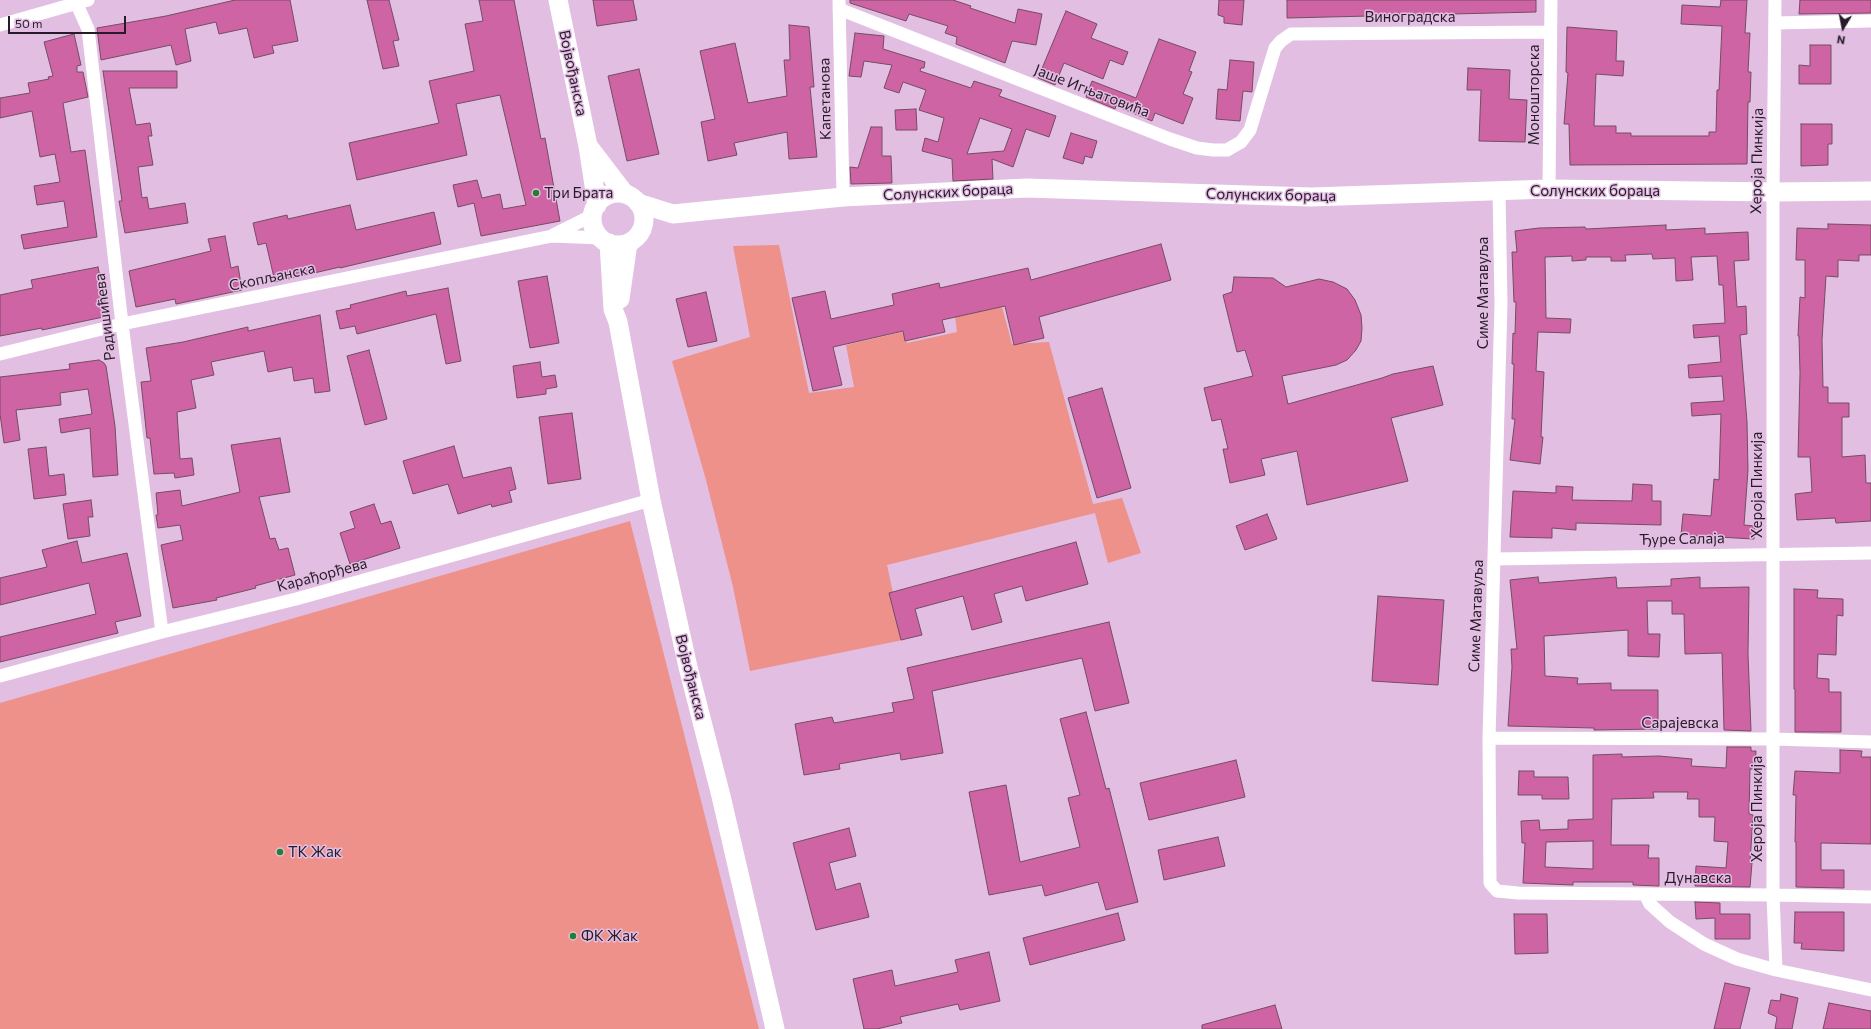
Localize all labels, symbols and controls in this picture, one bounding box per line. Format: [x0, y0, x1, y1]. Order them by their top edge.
scale bar [10, 8, 128, 34]
street label: Виноградска [1365, 8, 1455, 26]
north arrow [1823, 8, 1863, 48]
text: 50 m [15, 16, 43, 30]
street label: Војвођанска [555, 28, 591, 118]
text: N [1836, 33, 1846, 47]
street label: Моношторска [1525, 44, 1543, 146]
street label: Капетанова [815, 58, 835, 140]
street label: Јаше Игњатовића [1032, 61, 1152, 121]
street label: Хероја Пинкија [1747, 108, 1767, 214]
street label: Солунских бораца [883, 180, 1013, 204]
street label: Солунских бораца [1530, 182, 1660, 200]
place label: Три Брата [544, 184, 613, 202]
street label: Солунских бораца [1206, 185, 1336, 205]
marker: Три Брата [531, 188, 541, 198]
street label: Симе Матавуља [1474, 237, 1492, 349]
street label: Скопљанска [227, 259, 317, 295]
street label: Радишићева [91, 272, 119, 362]
street label: Хероја Пинкија [1748, 432, 1766, 538]
street label: Ђуре Салаја [1639, 529, 1725, 549]
street label: Карађорђева [275, 554, 369, 596]
street label: Симе Матавуља [1465, 559, 1487, 673]
street label: Војвођанска [672, 632, 710, 722]
street label: Сарајевска [1641, 714, 1719, 732]
street label: Хероја Пинкија [1748, 756, 1766, 862]
place label: ТК Жак [288, 843, 342, 861]
marker: ТК Жак [275, 847, 285, 857]
street label: Дунавска [1665, 869, 1731, 887]
place label: ФК Жак [581, 927, 638, 945]
marker: ФК Жак [568, 931, 578, 941]

